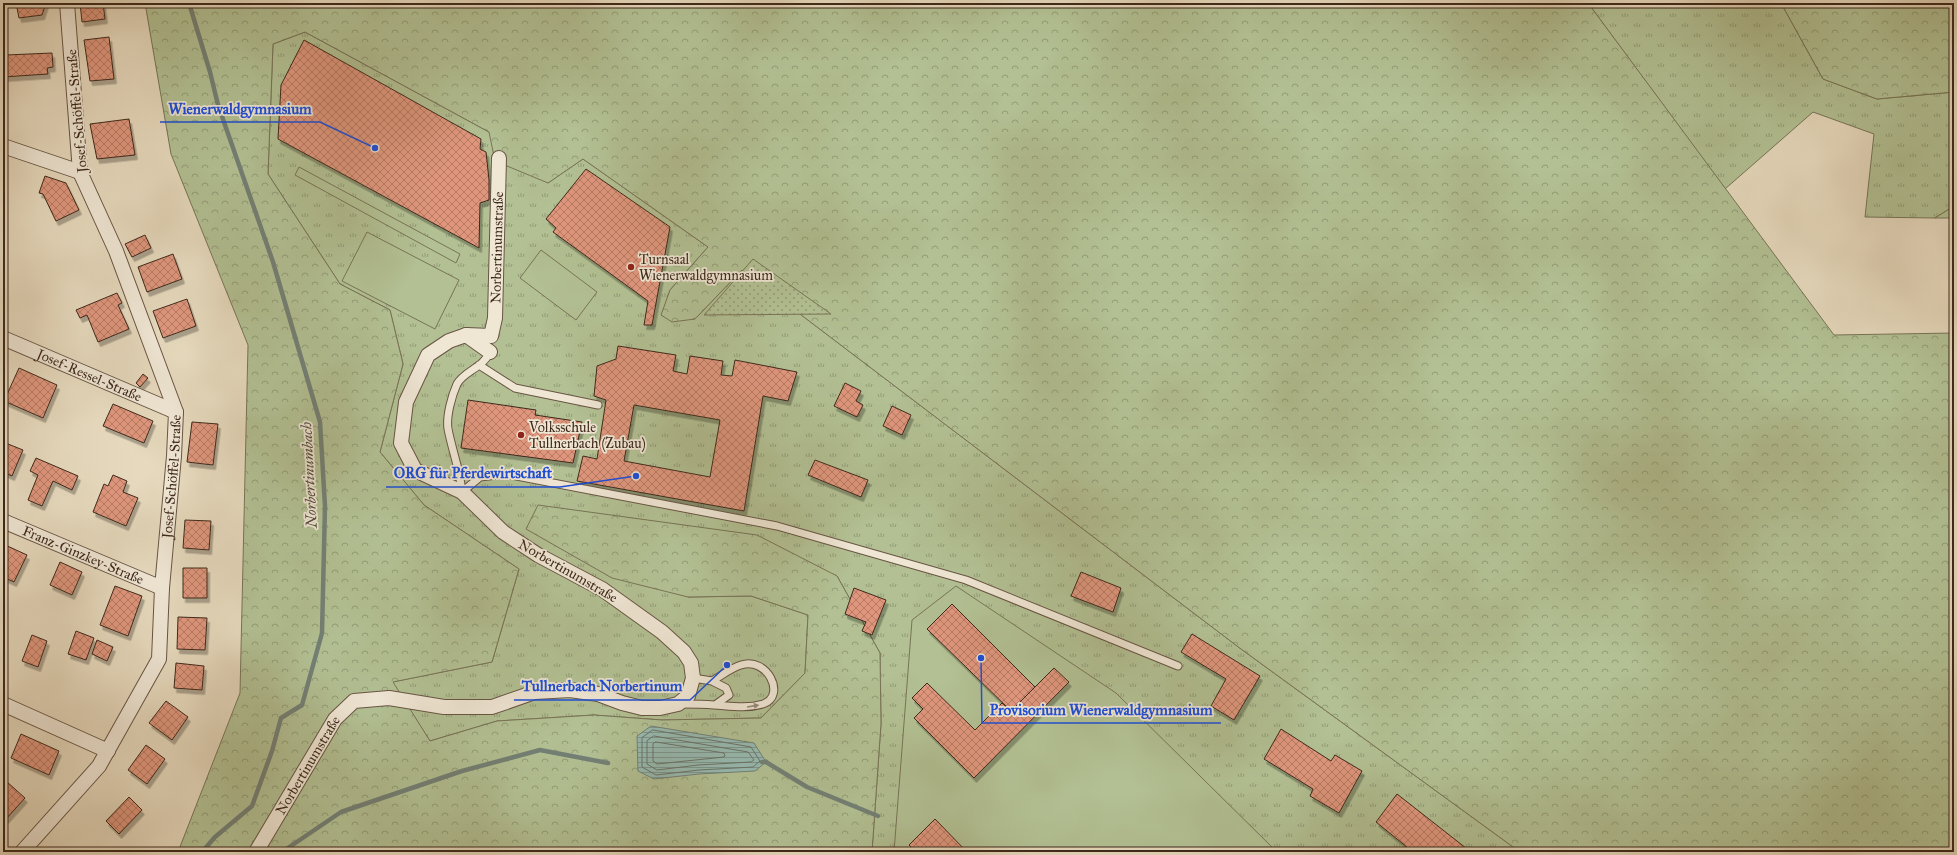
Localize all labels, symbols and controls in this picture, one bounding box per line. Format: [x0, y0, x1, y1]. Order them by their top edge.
street label: Josef-Schöffel-Straße [63, 48, 92, 175]
callout: Wienerwaldgymnasium [160, 95, 320, 122]
text: Wienerwaldgymnasium [168, 100, 312, 119]
street label: Norbertinumstraße [487, 191, 507, 304]
place label: Turnsaal Wienerwaldgymnasium [639, 251, 773, 284]
marker: Turnsaal Wienerwaldgymnasium [626, 262, 636, 272]
street label: Josef-Ressel-Straße [32, 344, 145, 405]
street label: Josef-Schöffel-Straße [158, 414, 184, 541]
place label: Volksschule Tullnerbach (Zubau) [528, 419, 646, 453]
water label: Norbertinumbach [297, 421, 321, 530]
marker: Volksschule Tullnerbach (Zubau) [516, 430, 526, 440]
callout: ORG für Pferdewirtschaft [386, 460, 560, 487]
text: ORG für Pferdewirtschaft [394, 464, 553, 482]
street label: Franz-Ginzkey-Straße [20, 522, 146, 588]
street label: Norbertinumstraße [515, 536, 621, 606]
callout: Tullnerbach Norbertinum [514, 673, 690, 700]
text: Tullnerbach Norbertinum [521, 677, 683, 695]
callout: Provisorium Wienerwaldgymnasium [982, 696, 1221, 723]
text: Provisorium Wienerwaldgymnasium [989, 701, 1213, 720]
one-way arrow [747, 703, 759, 709]
street label: Norbertinumstraße [272, 713, 344, 818]

